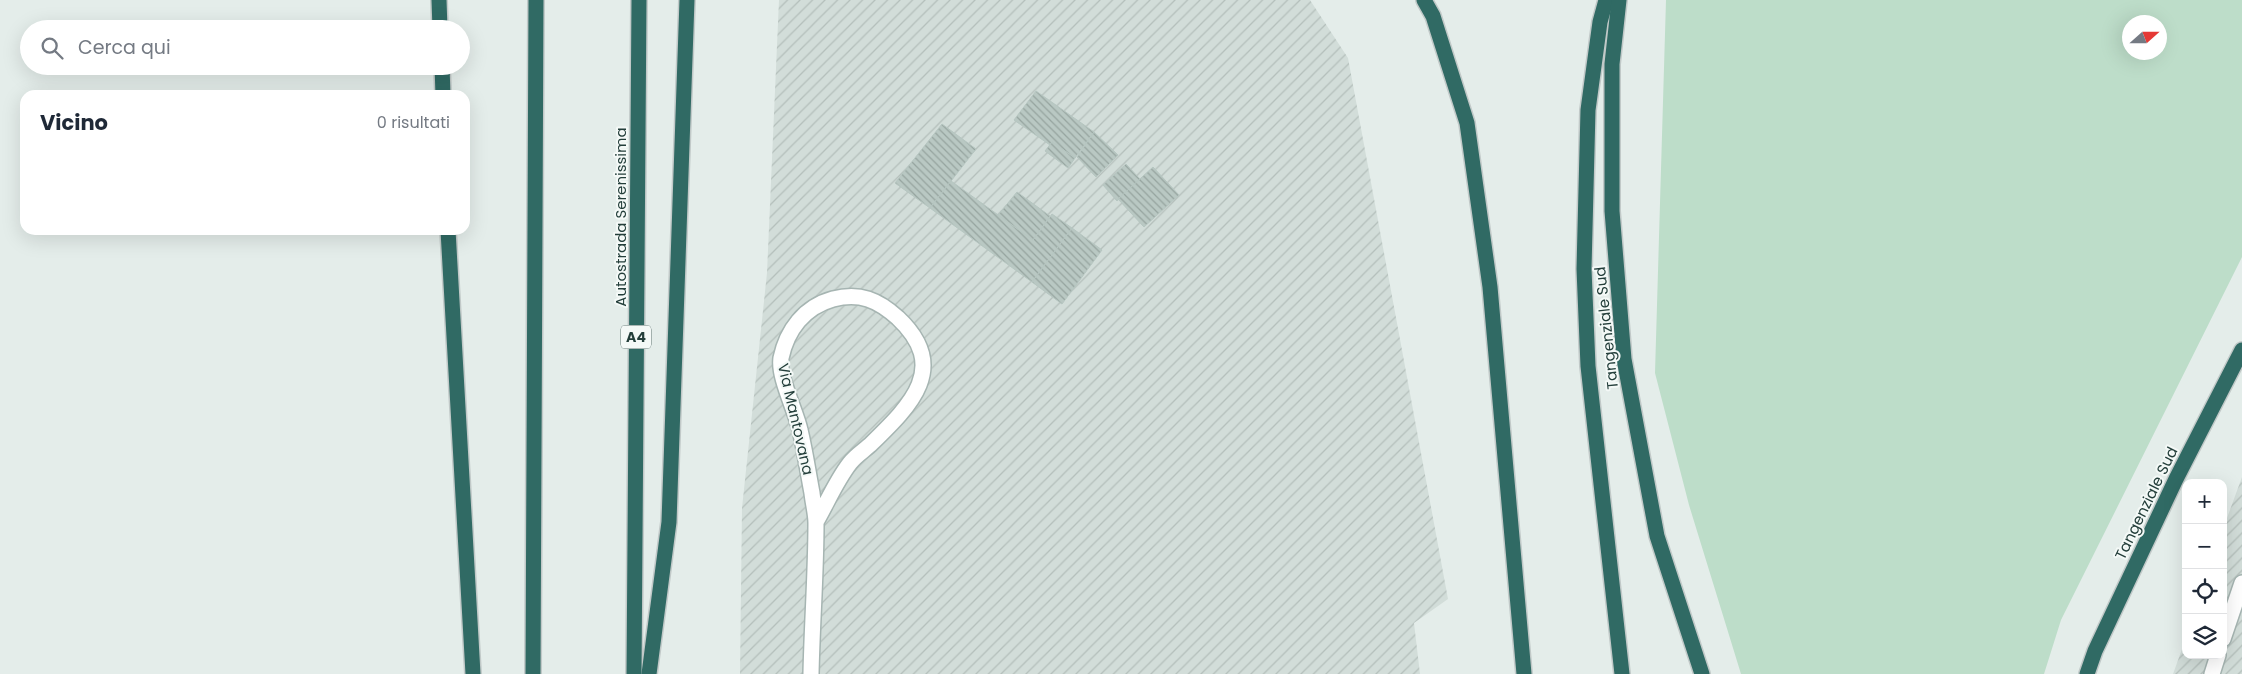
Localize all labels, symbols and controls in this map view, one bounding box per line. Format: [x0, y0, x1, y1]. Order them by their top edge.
north arrow [2122, 15, 2167, 60]
search box [20, 20, 470, 75]
icon: search [38, 34, 66, 62]
text: Cerca qui [78, 34, 171, 61]
text: Vicino [40, 108, 108, 137]
text: 0 risultati [377, 111, 450, 134]
street label: Autostrada Serenissima [610, 127, 631, 307]
street label: Tangenziale Sud [1589, 266, 1623, 390]
road number: A4 [621, 326, 651, 348]
street label: Via Mantovana [773, 361, 819, 477]
street label: Tangenziale Sud [2110, 443, 2182, 563]
map controls [2182, 479, 2227, 659]
button: + [2182, 479, 2227, 524]
button: − [2182, 524, 2227, 569]
button: locate [2182, 569, 2227, 614]
button: layers [2182, 614, 2227, 659]

